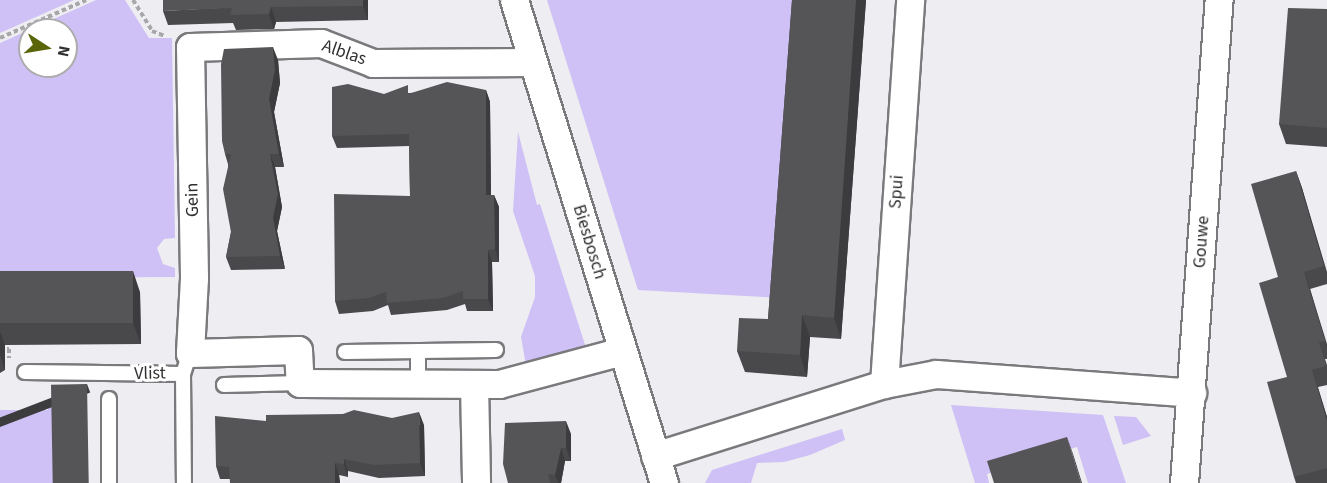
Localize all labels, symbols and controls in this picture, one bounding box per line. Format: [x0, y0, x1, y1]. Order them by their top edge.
north arrow [18, 18, 78, 78]
street label: Alblas [319, 35, 369, 71]
text: N [52, 44, 76, 59]
street label: Spui [885, 174, 909, 210]
street label: Gein [182, 183, 204, 217]
street label: Biesbosch [567, 202, 611, 282]
street label: Gouwe [1189, 215, 1215, 269]
street label: Vlist [134, 363, 166, 385]

